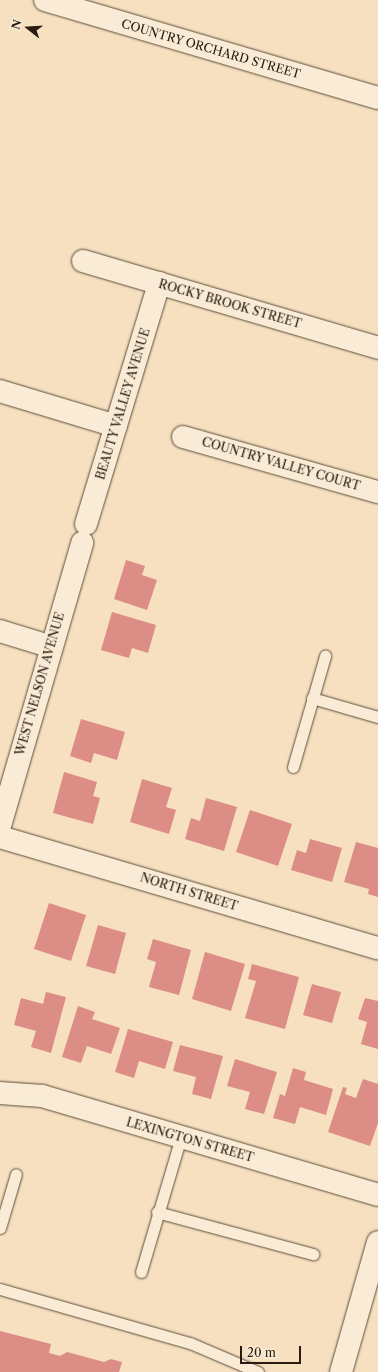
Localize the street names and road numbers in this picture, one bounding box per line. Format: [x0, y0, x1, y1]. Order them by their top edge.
street label: COUNTRY ORCHARD STREET [119, 16, 303, 82]
street label: ROCKY BROOK STREET [157, 277, 303, 331]
street label: BEAUTY VALLEY AVENUE [93, 326, 153, 482]
street label: COUNTRY VALLEY COURT [199, 434, 363, 494]
street label: WEST NELSON AVENUE [13, 610, 67, 758]
street label: NORTH STREET [139, 870, 239, 914]
street label: LEXINGTON STREET [125, 1115, 255, 1165]

